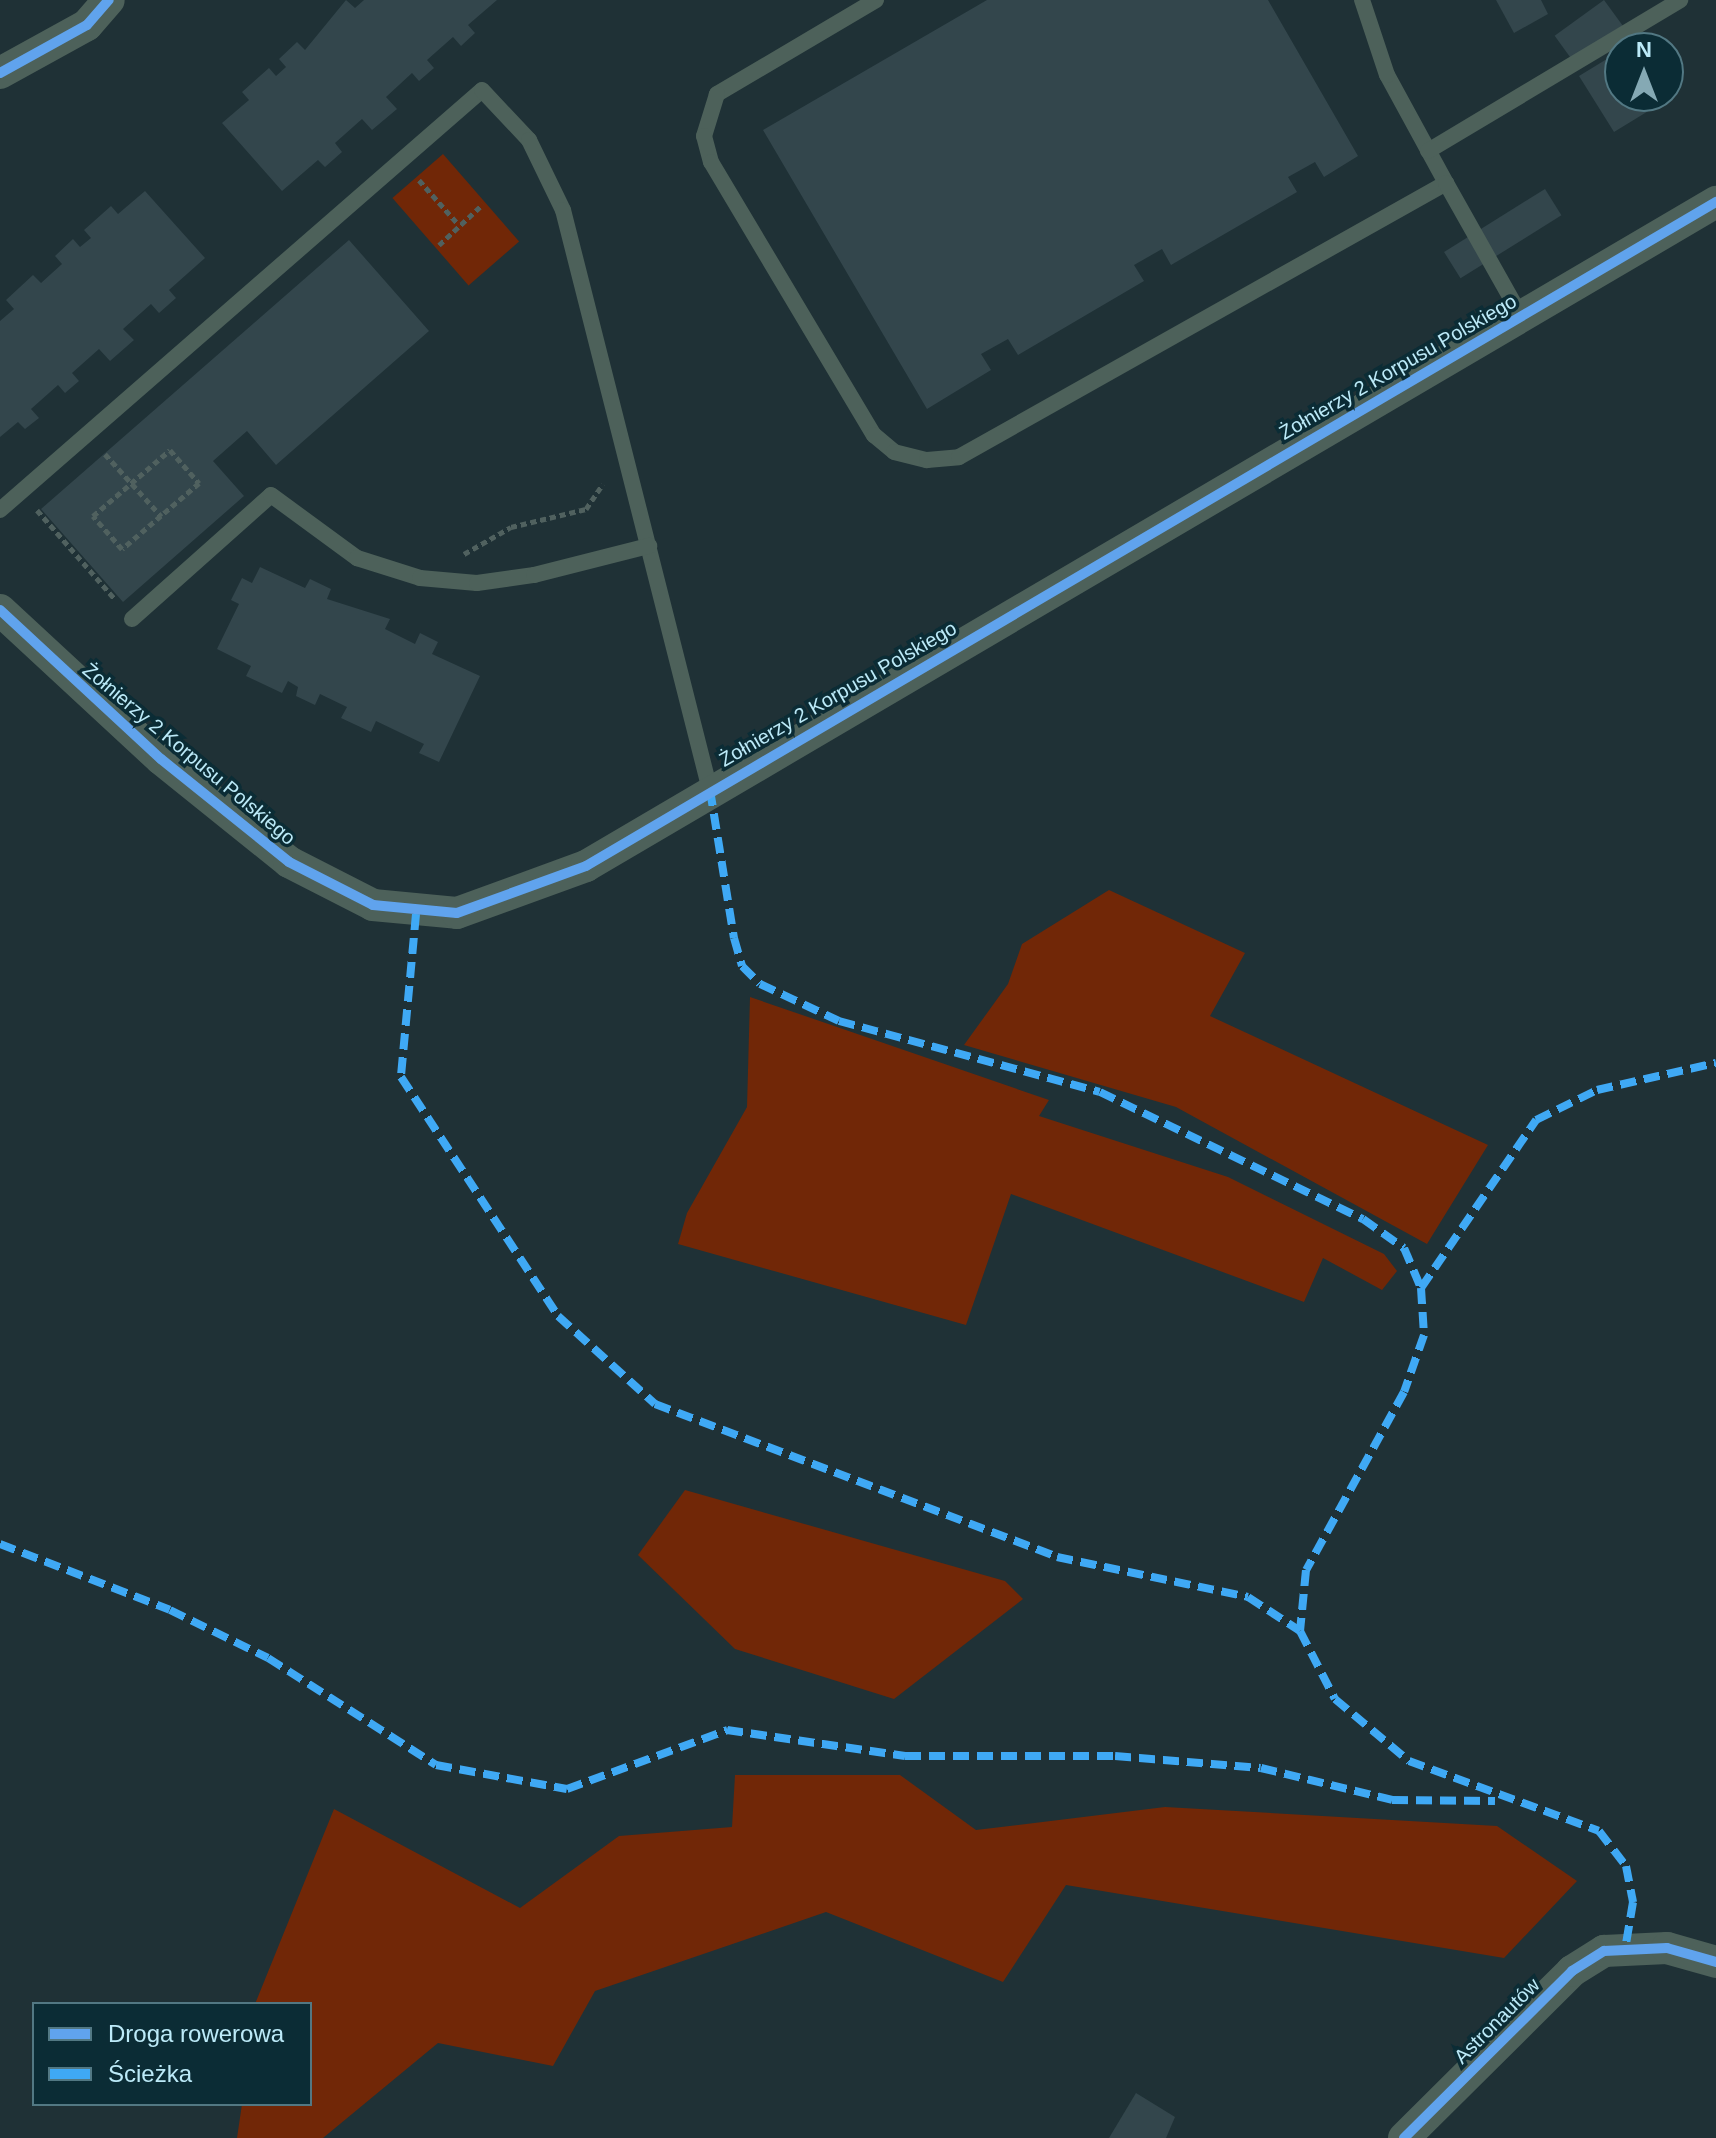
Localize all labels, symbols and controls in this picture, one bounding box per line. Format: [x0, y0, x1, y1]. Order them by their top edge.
north arrow [1604, 32, 1684, 112]
text: N [1636, 37, 1652, 62]
street label: Żołnierzy 2 Korpusu Polskiego [1275, 289, 1521, 445]
street label: Żołnierzy 2 Korpusu Polskiego [715, 616, 961, 772]
street label: Żołnierzy 2 Korpusu Polskiego [78, 658, 300, 850]
street label: Astronautów [1449, 1973, 1545, 2069]
legend [32, 2002, 312, 2106]
text: Droga rowerowa [108, 2020, 284, 2047]
text: Ścieżka [108, 2060, 192, 2087]

